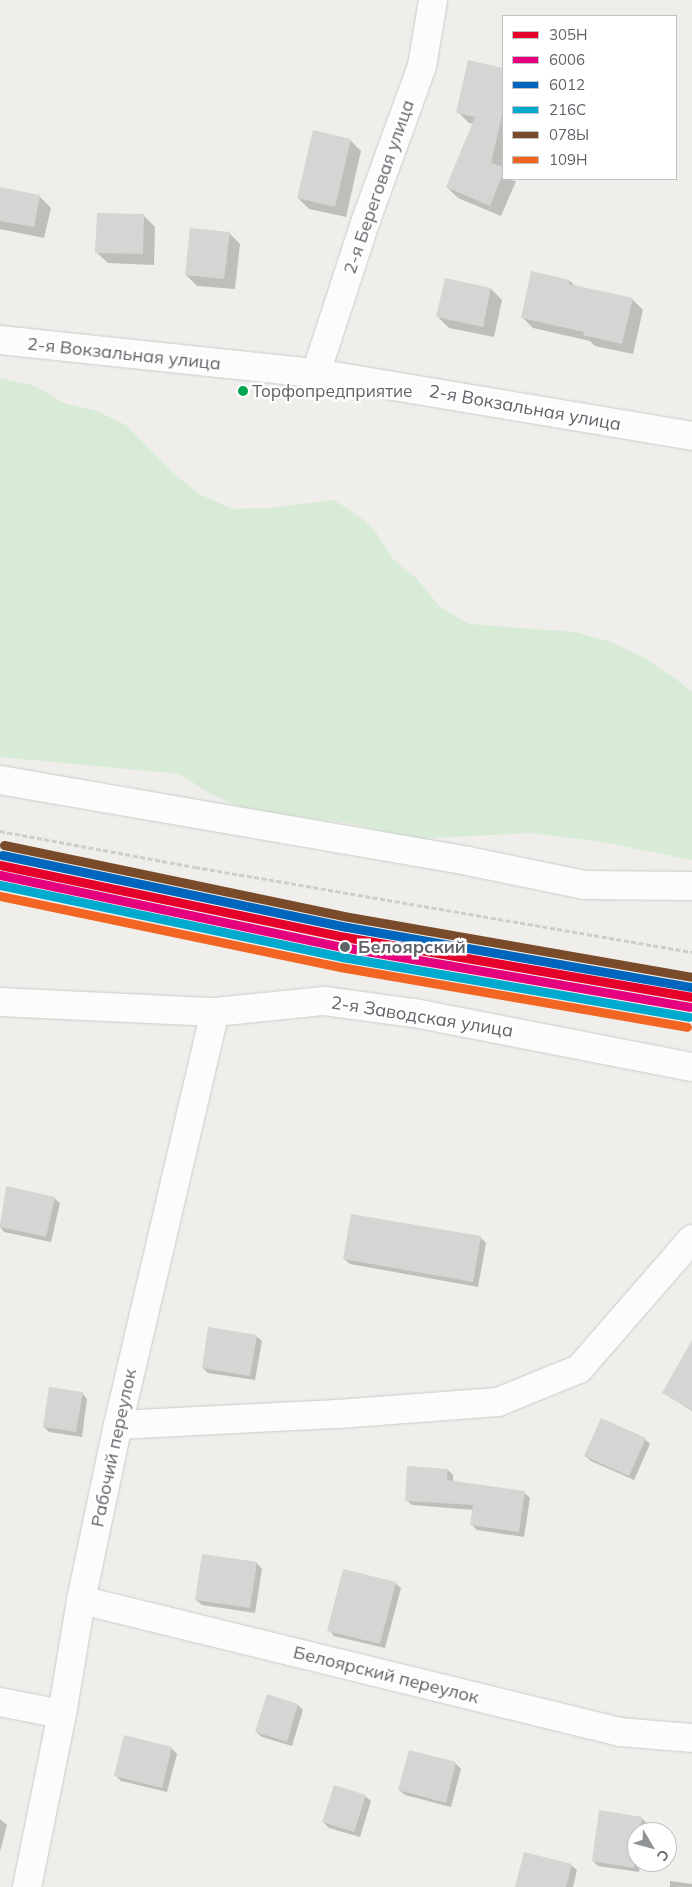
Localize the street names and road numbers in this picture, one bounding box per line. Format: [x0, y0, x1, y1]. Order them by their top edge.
street label: 2-я Береговая улица [339, 97, 419, 277]
street label: 2-я Вокзальная улица [26, 333, 222, 375]
street label: 2-я Вокзальная улица [427, 380, 623, 436]
street label: 2-я Заводская улица [329, 992, 515, 1042]
street label: Рабочий переулок [87, 1367, 141, 1529]
street label: Белоярский переулок [291, 1641, 481, 1709]

